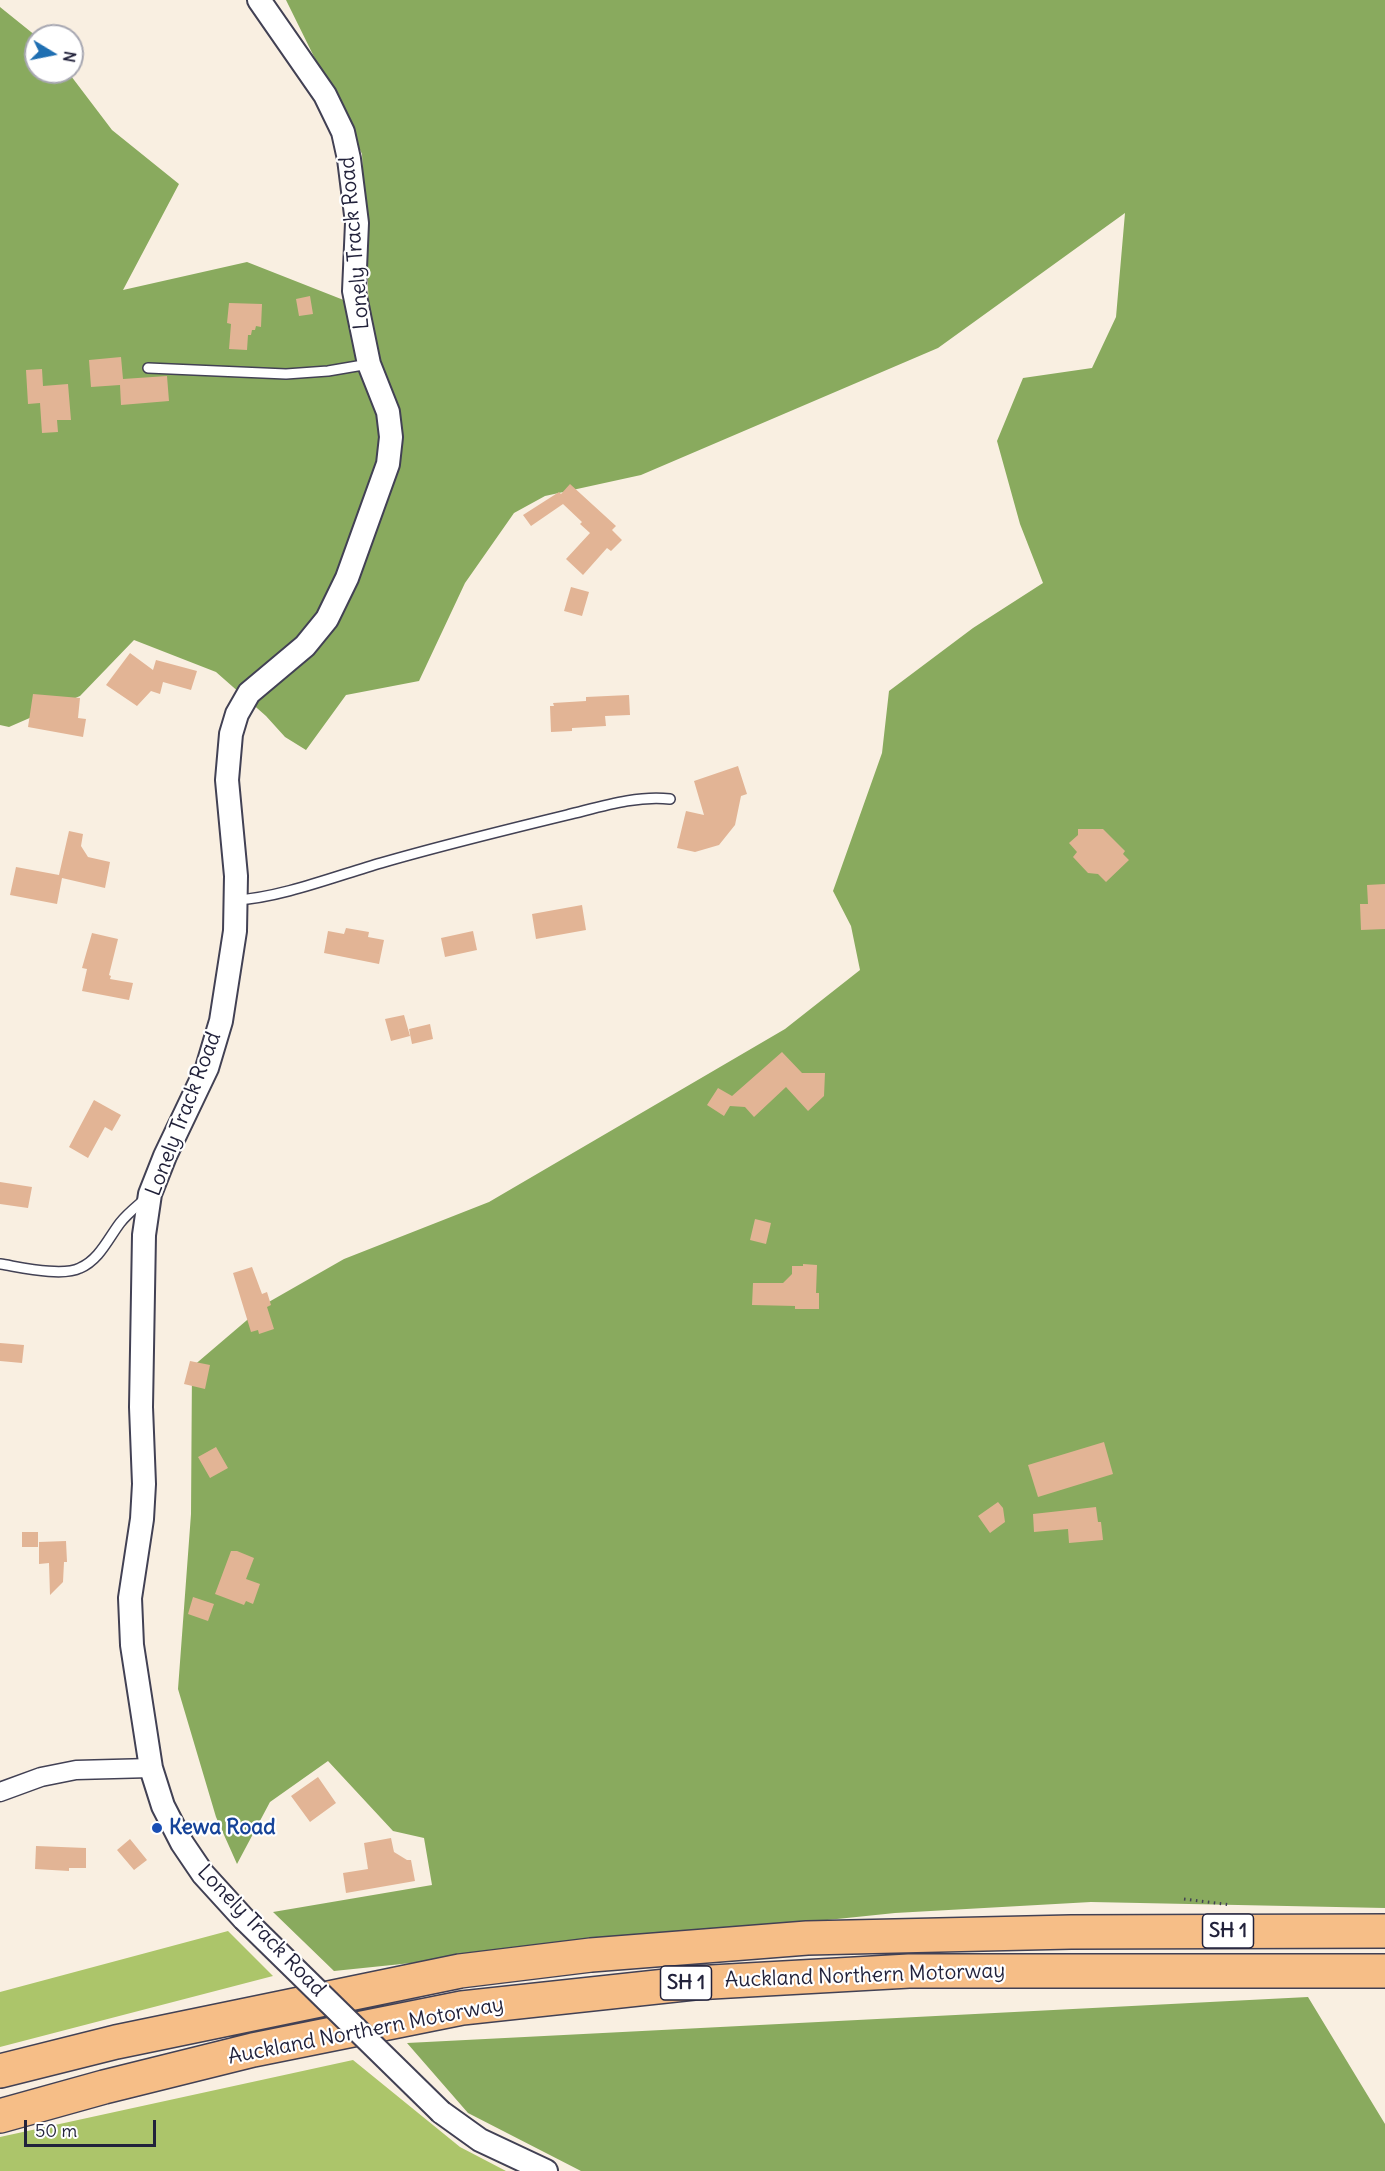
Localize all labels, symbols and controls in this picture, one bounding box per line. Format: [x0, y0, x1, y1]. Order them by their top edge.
north arrow [24, 24, 84, 84]
text: N [59, 50, 81, 64]
street label: Lonely Track Road [335, 155, 375, 331]
street label: Lonely Track Road [141, 1028, 227, 1200]
place label: Kewa Road [169, 1815, 276, 1841]
marker: Kewa Road [150, 1821, 164, 1835]
street label: Lonely Track Road [192, 1860, 330, 2002]
road number: SH 1 [1202, 1914, 1254, 1948]
street label: Auckland Northern Motorway [724, 1959, 1006, 1993]
road number: SH 1 [660, 1966, 712, 2000]
street label: Auckland Northern Motorway [226, 1992, 506, 2070]
scale bar [27, 2108, 159, 2146]
text: 50 m [35, 2119, 77, 2142]

